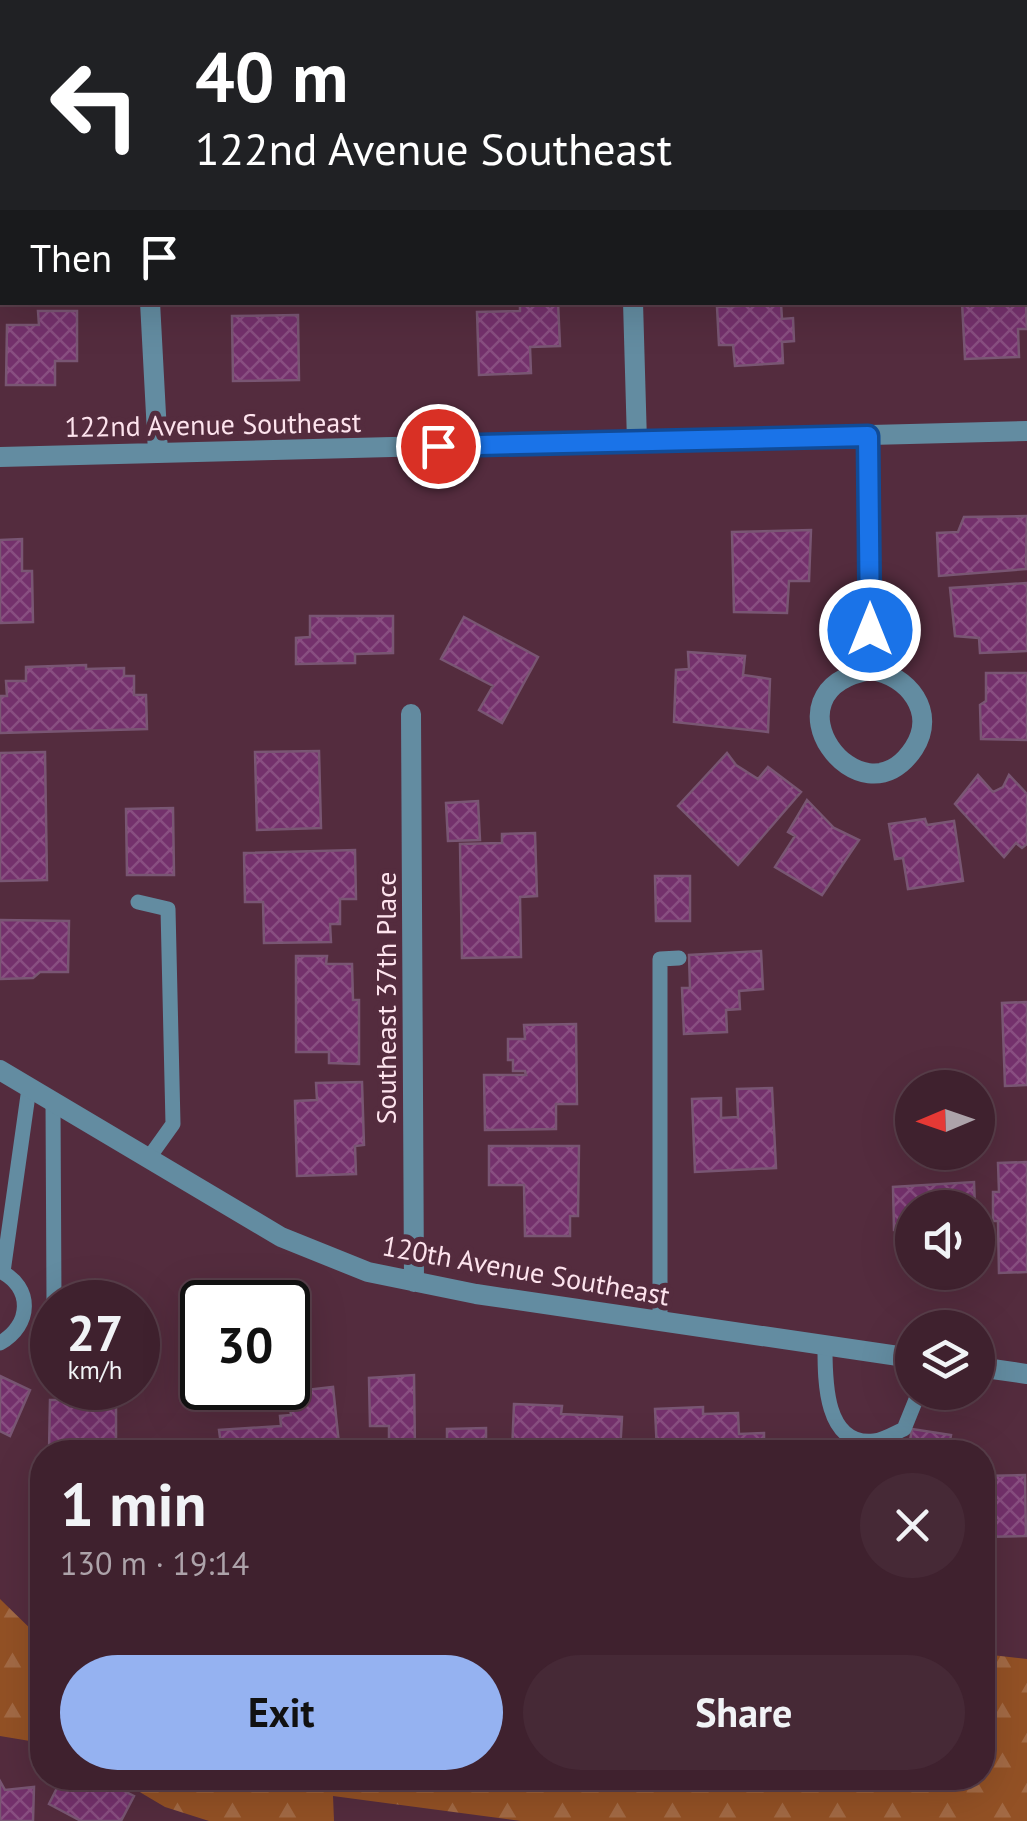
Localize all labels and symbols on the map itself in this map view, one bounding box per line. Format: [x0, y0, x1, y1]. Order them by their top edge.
street label: 122nd Avenue Southeast [64, 403, 362, 445]
pin [396, 404, 481, 489]
position arrow [818, 578, 922, 682]
street label: Southeast 37th Place [367, 872, 404, 1124]
north arrow [895, 1070, 995, 1170]
street label: 120th Avenue Southeast [379, 1226, 673, 1314]
speed limit sign: 30 [180, 1280, 310, 1410]

